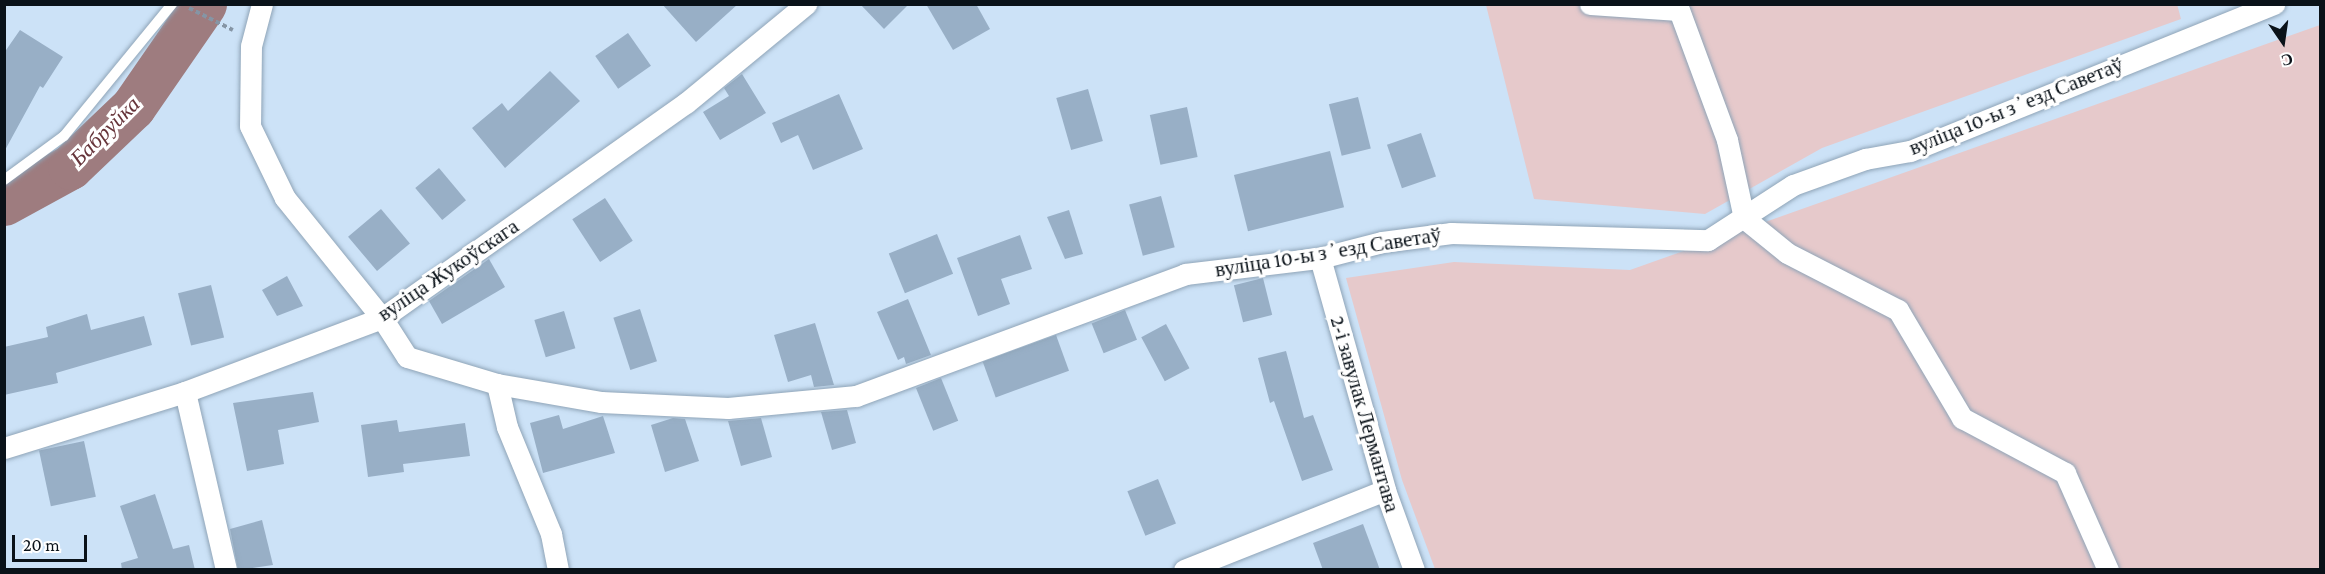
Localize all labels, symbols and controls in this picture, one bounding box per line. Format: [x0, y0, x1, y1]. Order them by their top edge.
north arrow [2253, 12, 2313, 72]
text: С [2280, 50, 2295, 70]
street label: вуліца 10-ы зʼезд Саветаў [1905, 52, 2127, 160]
water label: Бабруйка [65, 91, 145, 171]
street label: вуліца Жукоўскага [373, 214, 523, 326]
street label: вуліца 10-ы зʼезд Саветаў [1213, 222, 1443, 282]
street label: 2-і завулак Лермантава [1325, 313, 1405, 515]
scale bar [15, 523, 90, 561]
text: 20 m [23, 535, 60, 555]

